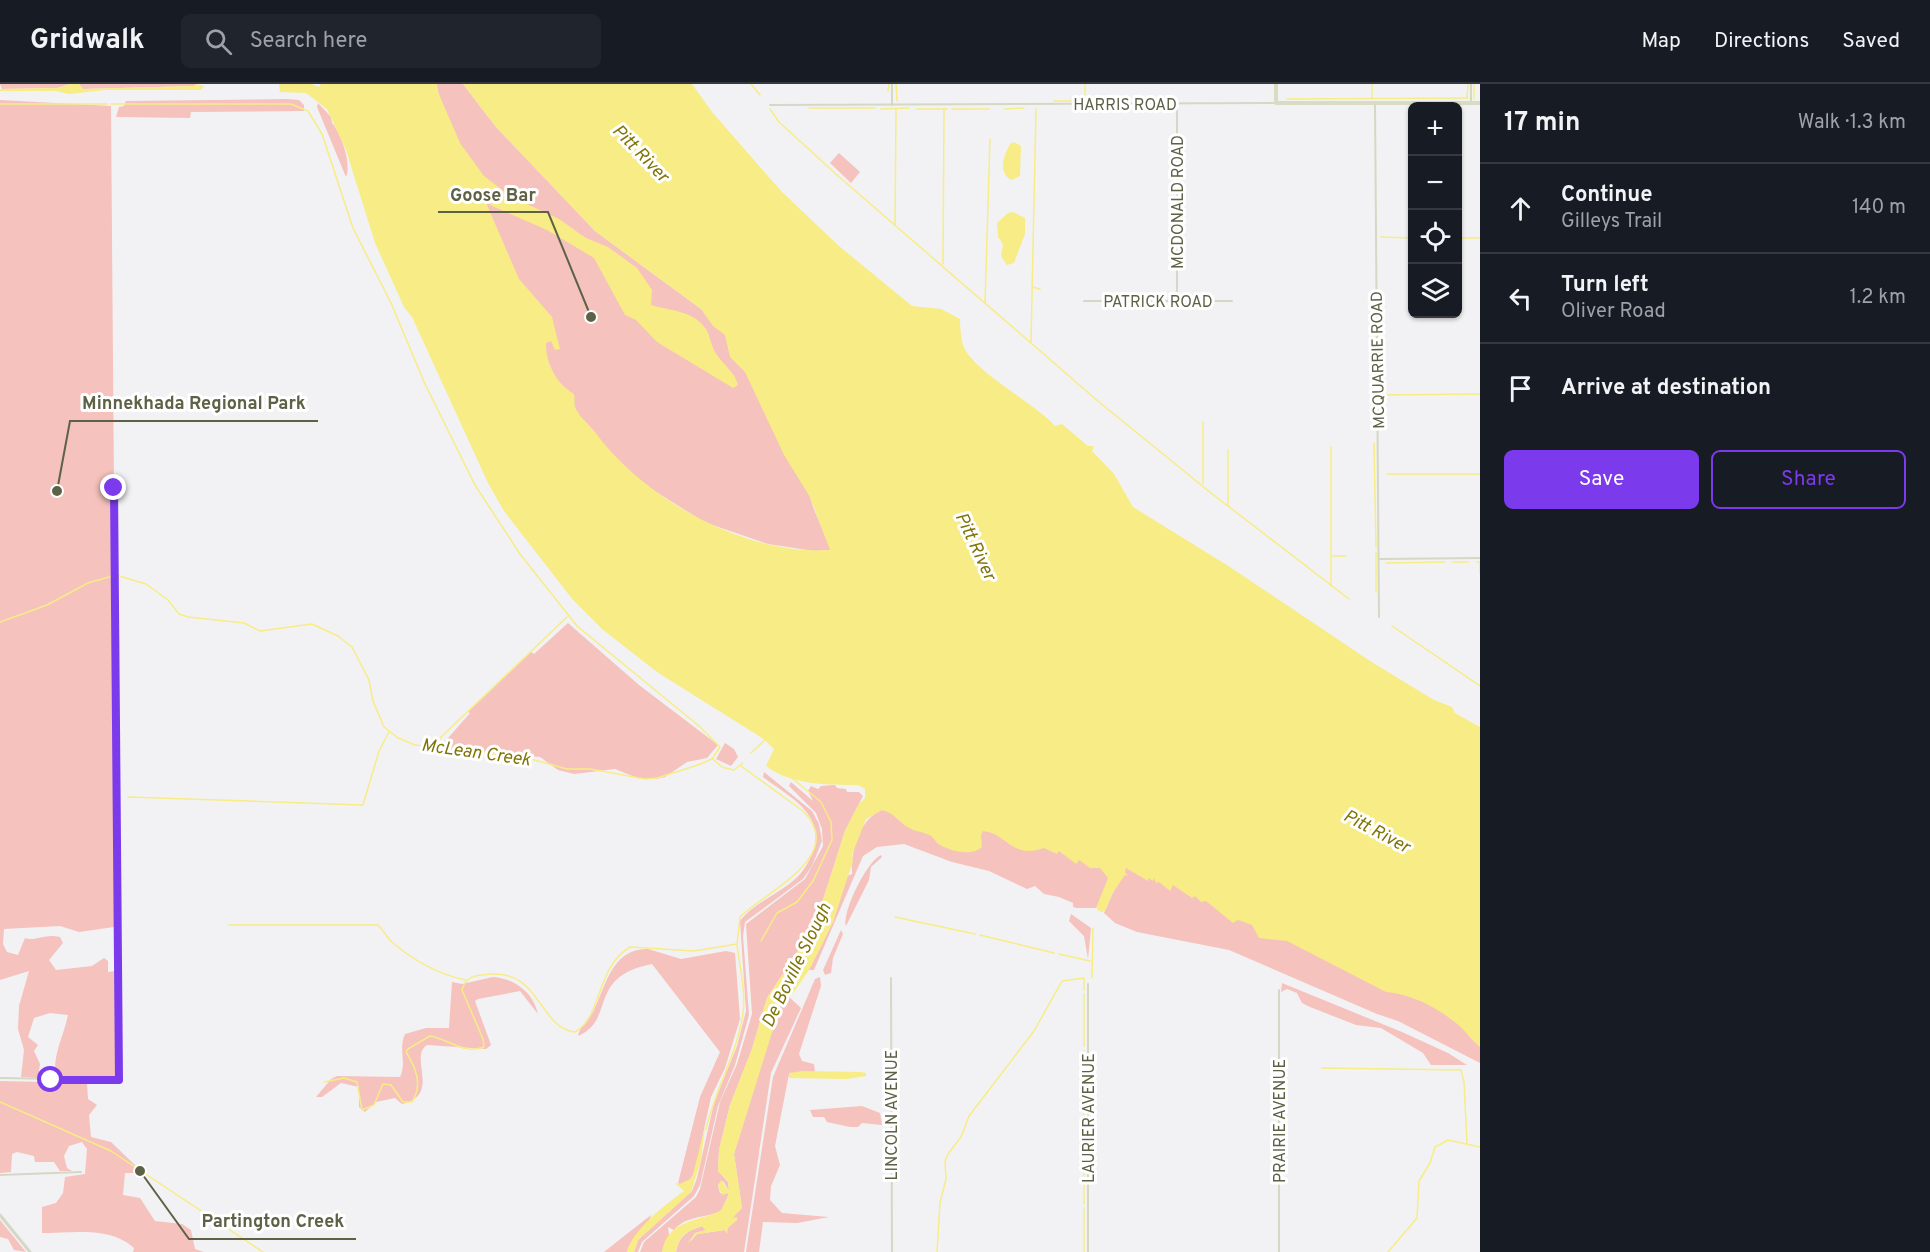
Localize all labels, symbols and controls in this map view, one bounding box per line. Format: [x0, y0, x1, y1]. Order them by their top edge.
search box [181, 14, 601, 68]
text: Gridwalk [30, 23, 145, 59]
icon: search [202, 25, 235, 58]
text: Search here [250, 28, 367, 55]
text: Map [1641, 28, 1681, 55]
text: Directions [1714, 28, 1809, 55]
text: Saved [1842, 28, 1900, 55]
street label: HARRIS ROAD [1073, 96, 1177, 116]
map controls [1408, 102, 1462, 318]
button: + [1408, 102, 1462, 156]
text: 17 min [1504, 107, 1580, 140]
text: Walk · 1.3 km [1798, 110, 1906, 136]
water label: Pitt River [606, 120, 675, 190]
street label: MCDONALD ROAD [1169, 135, 1189, 269]
button: − [1408, 156, 1462, 210]
callout: Goose Bar [438, 176, 548, 212]
text: Continue [1561, 182, 1652, 209]
text: Goose Bar [450, 185, 537, 208]
icon: ahead [1504, 192, 1537, 225]
text: 140 m [1852, 195, 1906, 221]
text: Gilleys Trail [1561, 209, 1662, 235]
button: locate [1408, 210, 1462, 264]
button: layers [1408, 264, 1462, 318]
text: Turn left [1561, 272, 1649, 299]
icon: left [1504, 282, 1537, 315]
text: 1.2 km [1850, 285, 1906, 311]
street label: MCQUARRIE ROAD [1368, 291, 1390, 429]
street label: PATRICK ROAD [1103, 293, 1213, 313]
text: Oliver Road [1561, 299, 1666, 325]
icon: arrive [1504, 372, 1537, 405]
text: Arrive at destination [1561, 375, 1771, 402]
callout: Minnekhada Regional Park [70, 385, 318, 421]
text: Minnekhada Regional Park [82, 393, 306, 416]
button: Save [1504, 450, 1699, 509]
button: Share [1711, 450, 1906, 509]
route end [100, 474, 126, 500]
water label: Pitt River [949, 509, 1001, 586]
water label: McLean Creek [420, 734, 533, 773]
water label: Pitt River [1339, 805, 1416, 860]
water label: De Boville Slough [757, 900, 837, 1032]
street label: LINCOLN AVENUE [883, 1050, 903, 1180]
street label: LAURIER AVENUE [1080, 1053, 1100, 1183]
street label: PRAIRIE AVENUE [1271, 1059, 1291, 1183]
route start [37, 1066, 63, 1092]
callout: Partington Creek [189, 1203, 356, 1239]
text: Partington Creek [202, 1211, 344, 1234]

